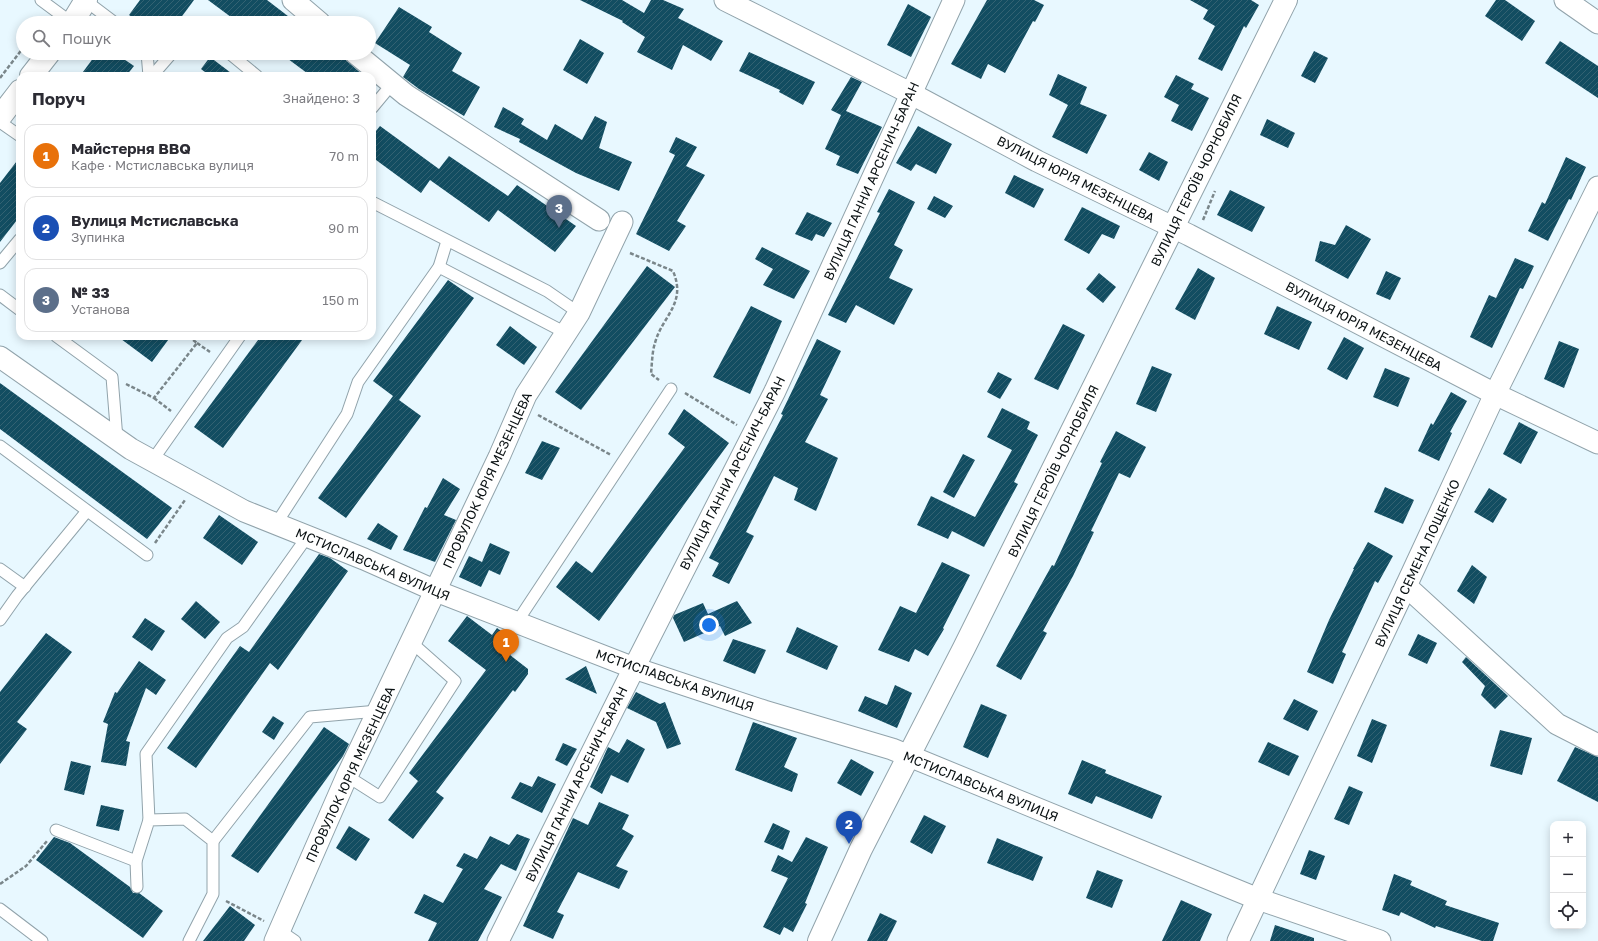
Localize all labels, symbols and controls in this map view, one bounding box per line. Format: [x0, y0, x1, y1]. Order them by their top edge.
search box [16, 16, 376, 60]
icon: search [30, 27, 52, 49]
text: Пошук [62, 29, 111, 47]
street label: ВУЛИЦЯ ГАННИ АРСЕНИЧ-БАРАН [820, 79, 922, 283]
text: Поруч [32, 88, 85, 109]
text: Знайдено: 3 [283, 90, 360, 106]
street label: ВУЛИЦЯ ГЕРОЇВ ЧОРНОБИЛЯ [1147, 91, 1245, 269]
street label: ВУЛИЦЯ ЮРІЯ МЕЗЕНЦЕВА [994, 132, 1158, 226]
text: Майстерня BBQ [71, 139, 191, 157]
text: 1 [43, 148, 49, 164]
text: 70 m [329, 148, 359, 164]
text: Кафе · Мстиславська вулиця [71, 157, 254, 173]
pin: 3 [546, 195, 572, 228]
text: Вулиця Мстиславська [71, 211, 238, 229]
text: 2 [42, 220, 50, 236]
text: 90 m [328, 220, 359, 236]
text: Зупинка [71, 229, 125, 245]
street label: ВУЛИЦЯ ЮРІЯ МЕЗЕНЦЕВА [1283, 278, 1445, 374]
text: № 33 [71, 283, 110, 301]
text: 3 [42, 292, 50, 308]
text: 150 m [322, 292, 359, 308]
text: Установа [71, 301, 130, 317]
street label: ВУЛИЦЯ ГАННИ АРСЕНИЧ-БАРАН [676, 373, 788, 573]
street label: ВУЛИЦЯ ГЕРОЇВ ЧОРНОБИЛЯ [1004, 382, 1102, 560]
street label: ПРОВУЛОК ЮРІЯ МЕЗЕНЦЕВА [439, 389, 535, 571]
street label: ВУЛИЦЯ СЕМЕНА ЛОЩЕНКО [1371, 477, 1463, 649]
street label: МСТИСЛАВСЬКА ВУЛИЦЯ [293, 524, 453, 604]
your location [699, 615, 719, 635]
pin: 1 [493, 629, 519, 662]
street label: МСТИСЛАВСЬКА ВУЛИЦЯ [594, 645, 756, 715]
street label: ПРОВУЛОК ЮРІЯ МЕЗЕНЦЕВА [302, 683, 398, 865]
street label: ВУЛИЦЯ ГАННИ АРСЕНИЧ-БАРАН [522, 684, 630, 884]
street label: МСТИСЛАВСЬКА ВУЛИЦЯ [901, 747, 1061, 825]
pin: 2 [836, 811, 862, 844]
map controls [1550, 821, 1586, 929]
button: + [1550, 821, 1586, 857]
button: − [1550, 857, 1586, 893]
button: locate [1550, 893, 1586, 929]

